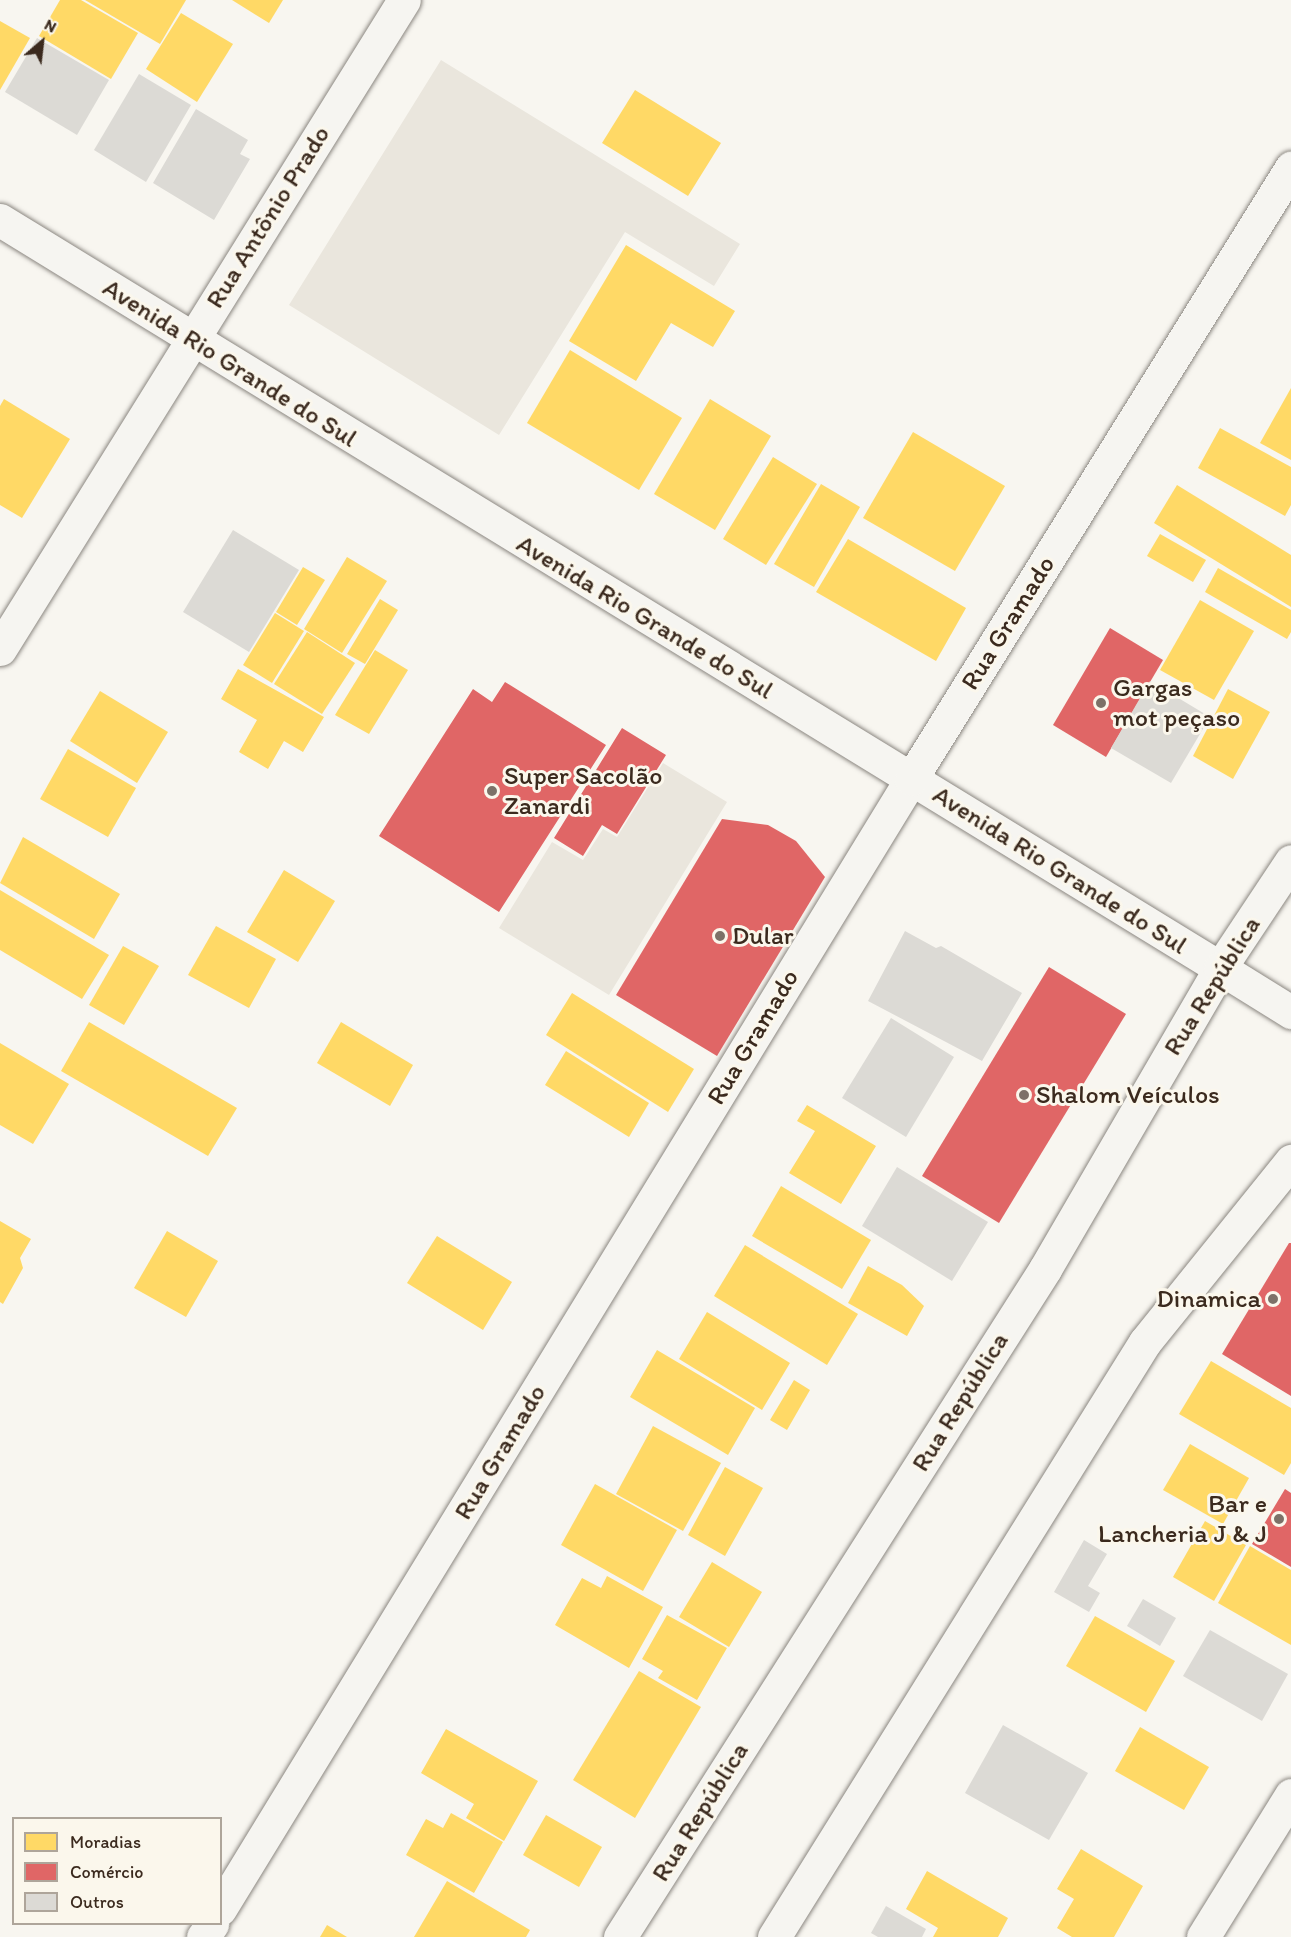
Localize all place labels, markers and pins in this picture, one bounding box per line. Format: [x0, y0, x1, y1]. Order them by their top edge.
place label: Gargas mot peçaso [1113, 672, 1240, 734]
marker: Gargas mot peçaso [1094, 696, 1108, 710]
place label: Super Sacolão Zanardi [504, 760, 662, 822]
marker: Super Sacolão Zanardi [485, 784, 499, 798]
place label: Dular [732, 920, 794, 952]
marker: Dular [713, 929, 727, 943]
place label: Shalom Veículos [1036, 1079, 1218, 1111]
marker: Shalom Veículos [1017, 1088, 1031, 1102]
place label: Dinamica [1156, 1283, 1261, 1315]
marker: Dinamica [1266, 1292, 1280, 1306]
place label: Bar e Lancheria J & J [1097, 1488, 1267, 1550]
marker: Bar e Lancheria J & J [1272, 1512, 1286, 1526]

